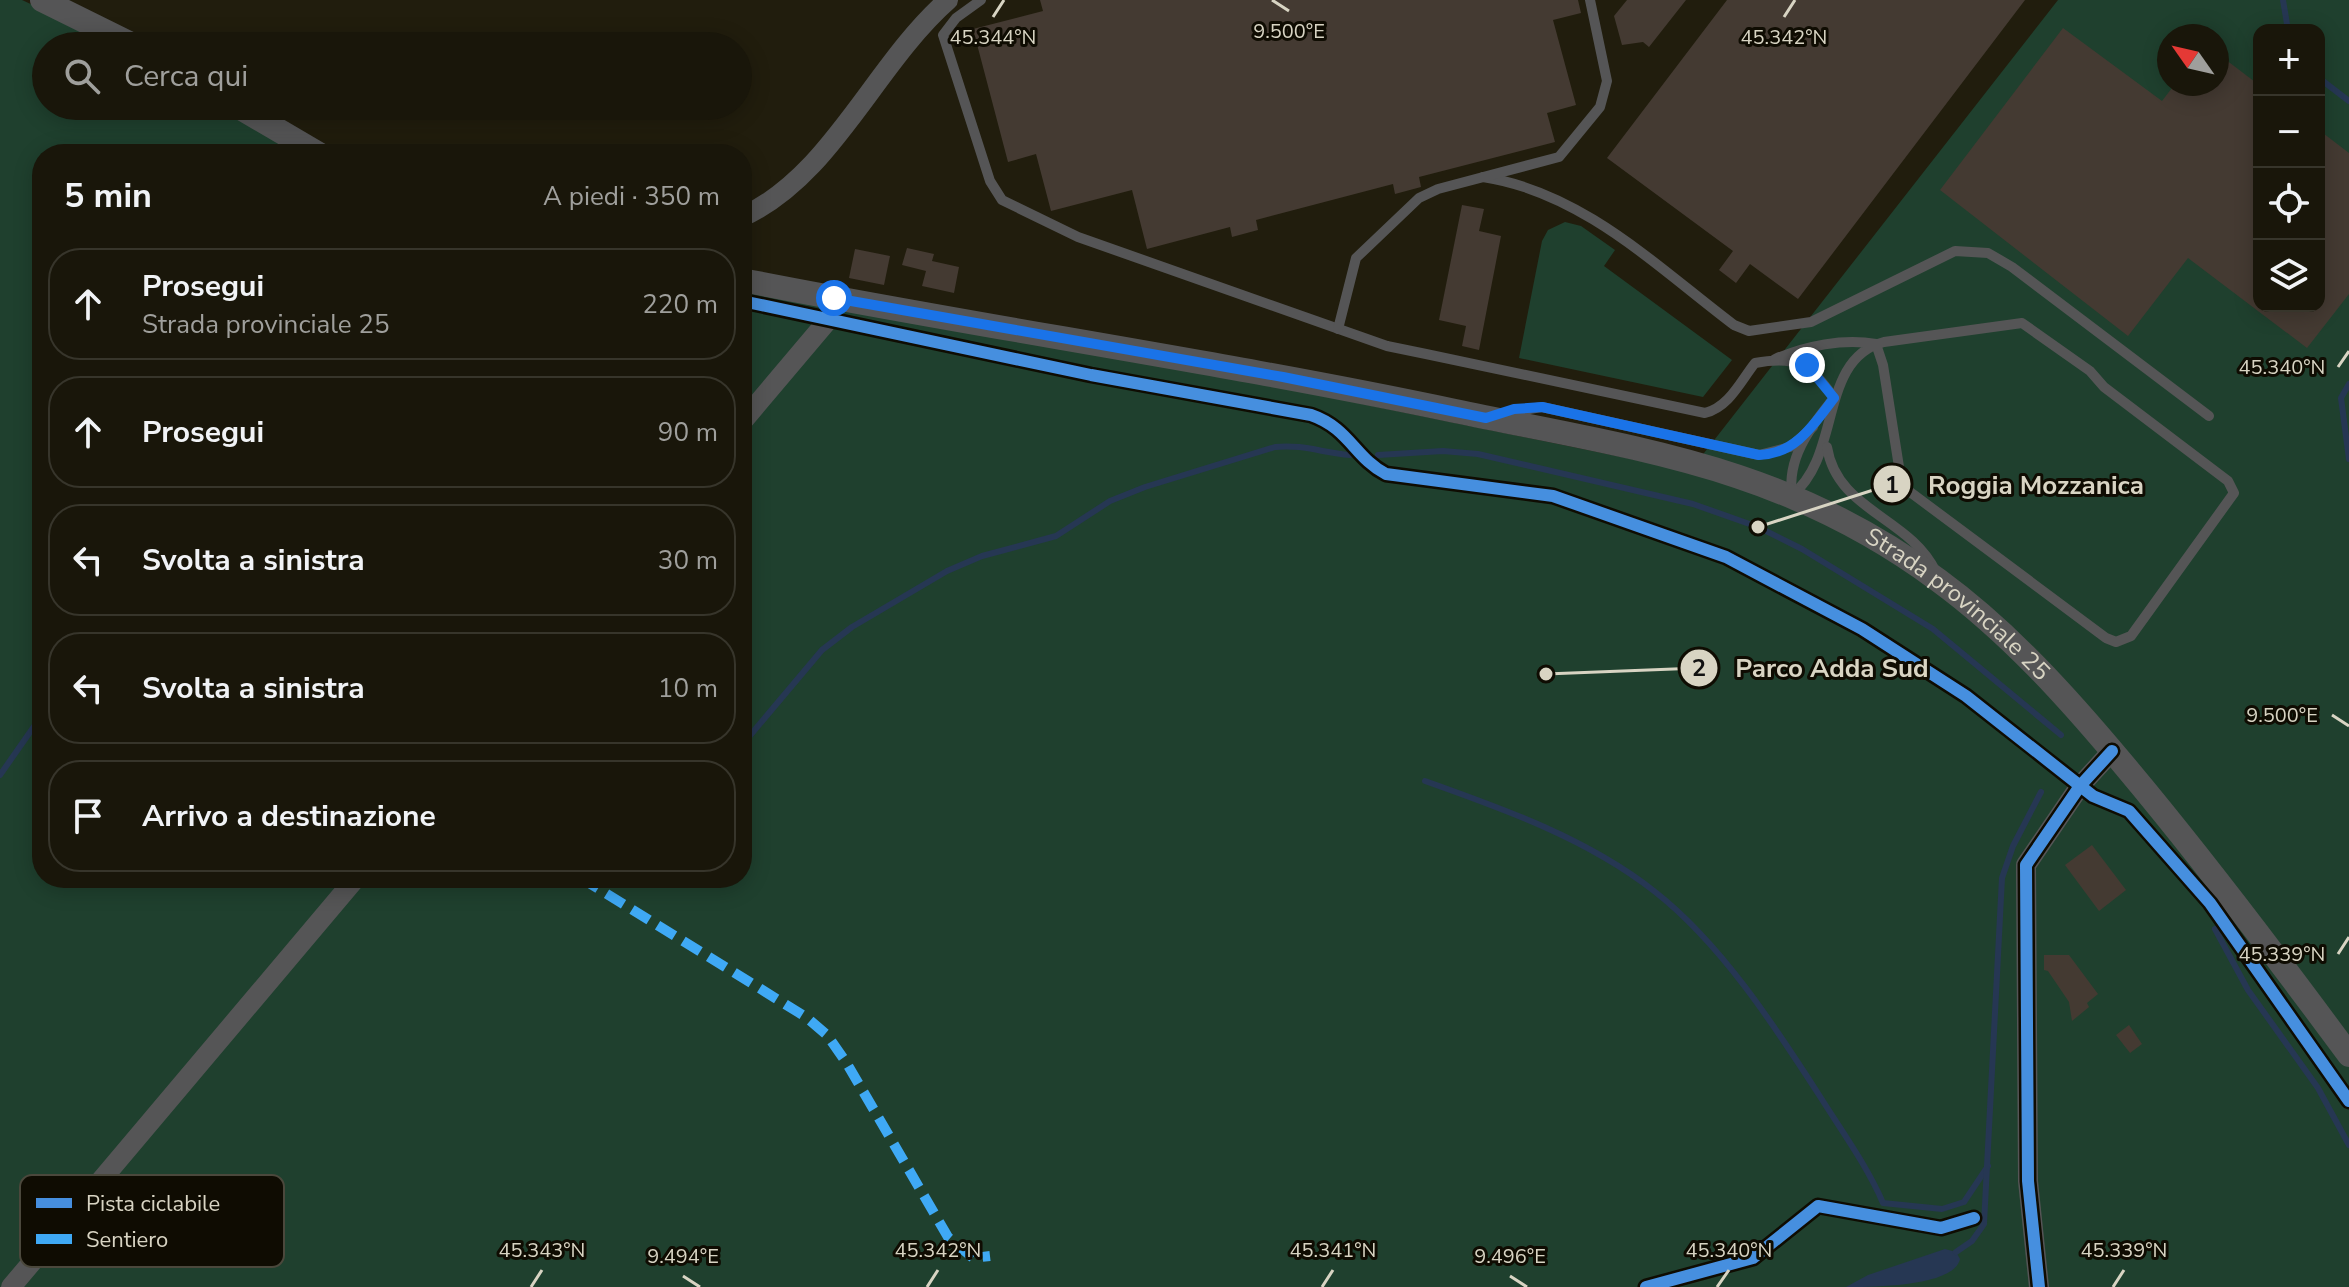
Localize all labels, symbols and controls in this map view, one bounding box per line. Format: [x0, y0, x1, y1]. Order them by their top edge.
text: 9.500°E [1253, 18, 1325, 45]
text: 45.344°N [950, 24, 1036, 51]
text: 45.342°N [1741, 24, 1827, 51]
north arrow [2157, 24, 2229, 96]
map controls [2253, 24, 2325, 312]
button: + [2253, 24, 2325, 96]
search box [32, 32, 752, 120]
icon: search [60, 54, 104, 98]
text: Cerca qui [124, 56, 248, 97]
button: − [2253, 96, 2325, 168]
button: locate [2253, 168, 2325, 240]
text: 5 min [64, 173, 152, 219]
text: A piedi · 350 m [543, 179, 720, 214]
button: layers [2253, 240, 2325, 312]
text: Prosegui [142, 266, 264, 307]
route start [816, 280, 852, 316]
icon: ahead [66, 282, 110, 326]
text: 220 m [642, 287, 718, 322]
text: Strada provinciale 25 [142, 307, 390, 342]
route end [1789, 347, 1825, 383]
text: 45.340°N [2239, 354, 2325, 381]
icon: ahead [66, 410, 110, 454]
text: Prosegui [142, 412, 264, 453]
text: 90 m [658, 415, 718, 450]
callout: Roggia Mozzanica [1872, 459, 2160, 509]
text: Roggia Mozzanica [1928, 468, 2144, 503]
text: 1 [1885, 469, 1899, 501]
street label: Strada provinciale 25 [1860, 520, 2057, 687]
icon: left [66, 538, 110, 582]
text: Svolta a sinistra [142, 540, 365, 581]
text: 30 m [658, 543, 718, 578]
callout: Parco Adda Sud [1679, 643, 1945, 693]
text: Parco Adda Sud [1735, 651, 1929, 686]
text: 2 [1692, 652, 1706, 684]
icon: left [66, 666, 110, 710]
text: Svolta a sinistra [142, 668, 365, 709]
text: 10 m [658, 671, 718, 706]
text: 9.500°E [2246, 702, 2318, 729]
icon: arrive [66, 794, 110, 838]
text: Arrivo a destinazione [142, 796, 436, 837]
text: 45.339°N [2239, 941, 2325, 968]
legend [20, 1175, 284, 1267]
text: Pista ciclabile [86, 1189, 220, 1219]
text: Sentiero [86, 1225, 168, 1255]
text: 45.343°N [499, 1237, 585, 1264]
text: 45.342°N [895, 1237, 981, 1264]
text: 45.341°N [1290, 1237, 1376, 1264]
text: 45.340°N [1686, 1237, 1772, 1264]
text: 45.339°N [2081, 1237, 2167, 1264]
text: 9.494°E [647, 1243, 719, 1270]
text: 9.496°E [1474, 1243, 1546, 1270]

